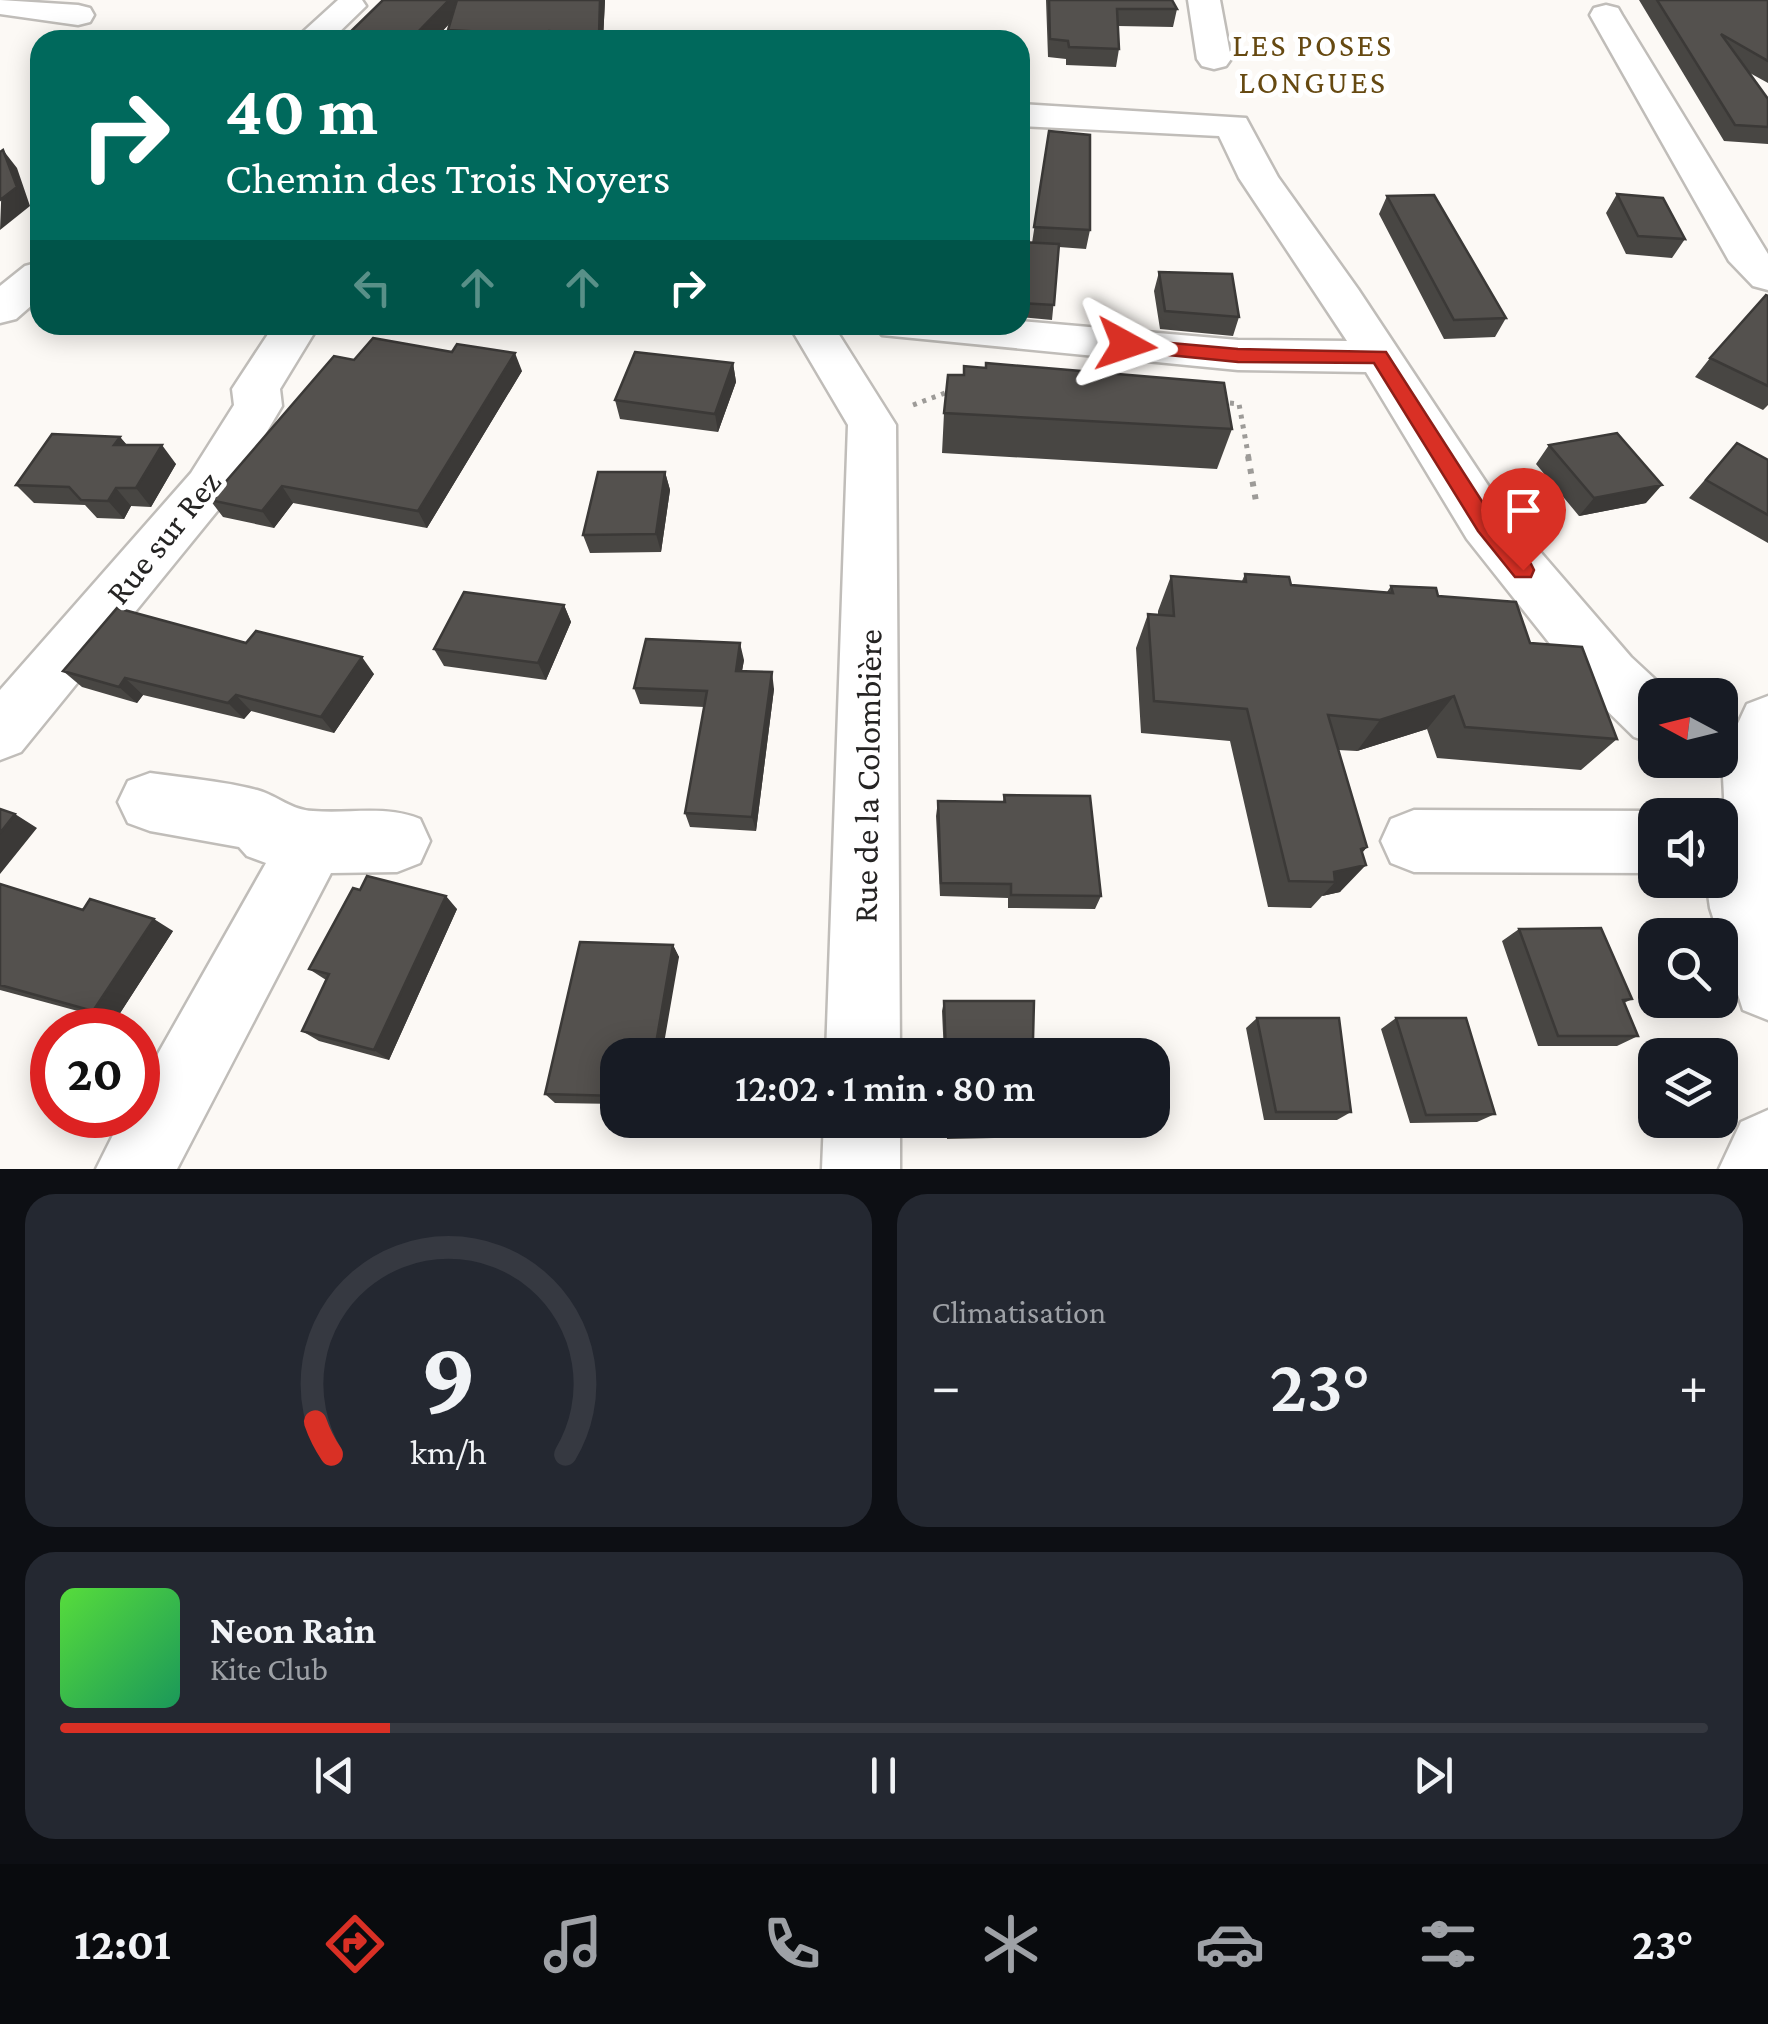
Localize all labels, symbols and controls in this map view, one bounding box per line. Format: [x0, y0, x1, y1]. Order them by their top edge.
district label: LES POSES LONGUES [1232, 27, 1394, 100]
icon: right [60, 70, 190, 200]
text: 40 m [225, 71, 378, 149]
text: Chemin des Trois Noyers [225, 153, 670, 203]
icon: left [345, 260, 400, 315]
icon: ahead [450, 260, 505, 315]
icon: ahead [555, 260, 610, 315]
icon: right [660, 260, 715, 315]
position arrow [1074, 293, 1178, 397]
street label: Rue sur Rez [98, 463, 229, 612]
pin [1481, 468, 1566, 571]
icon: arrive [1496, 483, 1551, 538]
street label: Rue de la Colombière [845, 629, 890, 923]
north arrow [1638, 678, 1738, 778]
map controls [1638, 678, 1738, 1138]
button: sound [1638, 798, 1738, 898]
button: search [1638, 918, 1738, 1018]
speed limit sign: 20 [30, 1008, 160, 1138]
button: layers [1638, 1038, 1738, 1138]
text: 12:02 · 1 min · 80 m [735, 1067, 1035, 1109]
text: Climatisation [932, 1294, 1106, 1330]
text: 9 [420, 1319, 477, 1434]
text: 23° [1270, 1344, 1370, 1427]
text: − [932, 1355, 961, 1416]
text: + [1679, 1355, 1708, 1416]
text: km/h [410, 1432, 487, 1472]
text: Neon Rain [210, 1609, 376, 1651]
text: Kite Club [210, 1651, 328, 1687]
icon: previous [307, 1748, 362, 1803]
icon: pause [856, 1748, 911, 1803]
icon: next [1406, 1748, 1461, 1803]
icon: directions [320, 1909, 390, 1979]
icon: music [538, 1909, 608, 1979]
icon: phone [757, 1909, 827, 1979]
icon: climate [976, 1909, 1046, 1979]
icon: car [1195, 1909, 1265, 1979]
icon: filters [1413, 1909, 1483, 1979]
text: 12:01 [74, 1919, 171, 1969]
text: 23° [1632, 1919, 1694, 1969]

